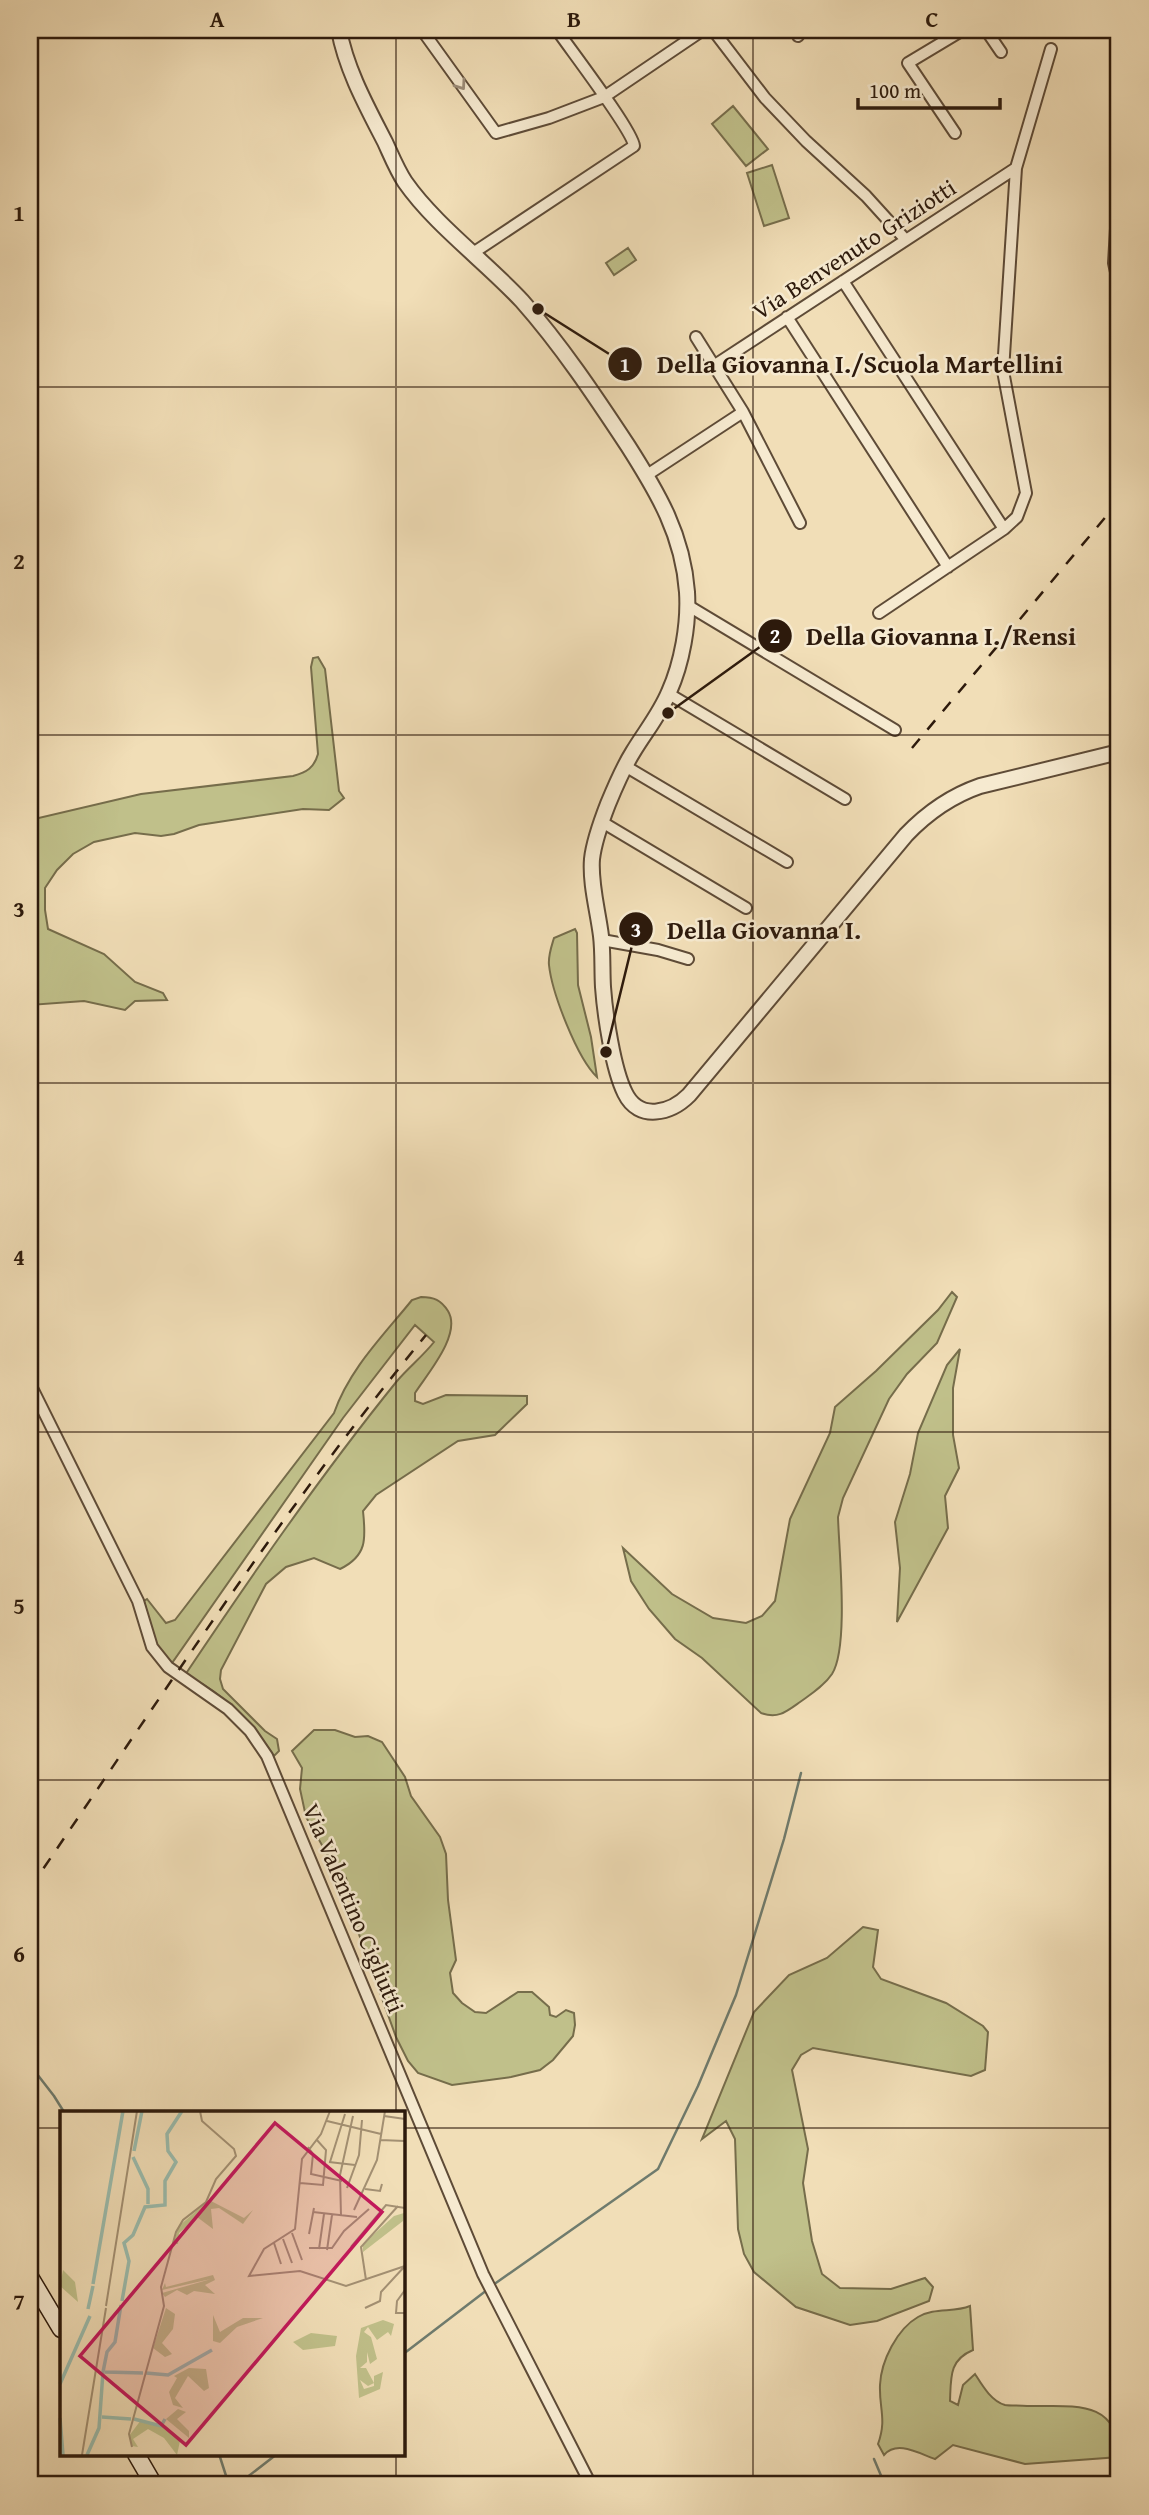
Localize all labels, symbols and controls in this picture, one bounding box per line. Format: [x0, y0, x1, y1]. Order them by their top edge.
text: A [210, 2, 225, 35]
text: B [567, 2, 581, 35]
text: C [925, 2, 939, 35]
scale bar [858, 66, 1000, 110]
text: 100 m [869, 75, 921, 106]
one-way arrow [453, 77, 465, 90]
street label: Via Benvenuto Griziotti [745, 170, 963, 328]
text: 1 [13, 196, 25, 229]
callout: Della Giovanna I./Scuola Martellini [608, 341, 1076, 388]
text: Della Giovanna I./Scuola Martellini [657, 344, 1063, 383]
text: 1 [620, 349, 630, 380]
text: 2 [13, 544, 25, 577]
callout: Della Giovanna I./Rensi [757, 612, 1090, 659]
text: Della Giovanna I./Rensi [806, 616, 1076, 655]
text: 2 [770, 620, 780, 651]
text: 3 [13, 892, 25, 925]
callout: Della Giovanna I. [618, 906, 875, 953]
text: Della Giovanna I. [667, 910, 861, 949]
text: 3 [631, 914, 641, 945]
text: 4 [13, 1240, 25, 1273]
text: 5 [13, 1589, 25, 1622]
street label: Via Valentino Cigliutti [294, 1798, 414, 2018]
text: 6 [13, 1937, 25, 1970]
inset map [60, 2111, 404, 2456]
text: 7 [13, 2285, 25, 2318]

